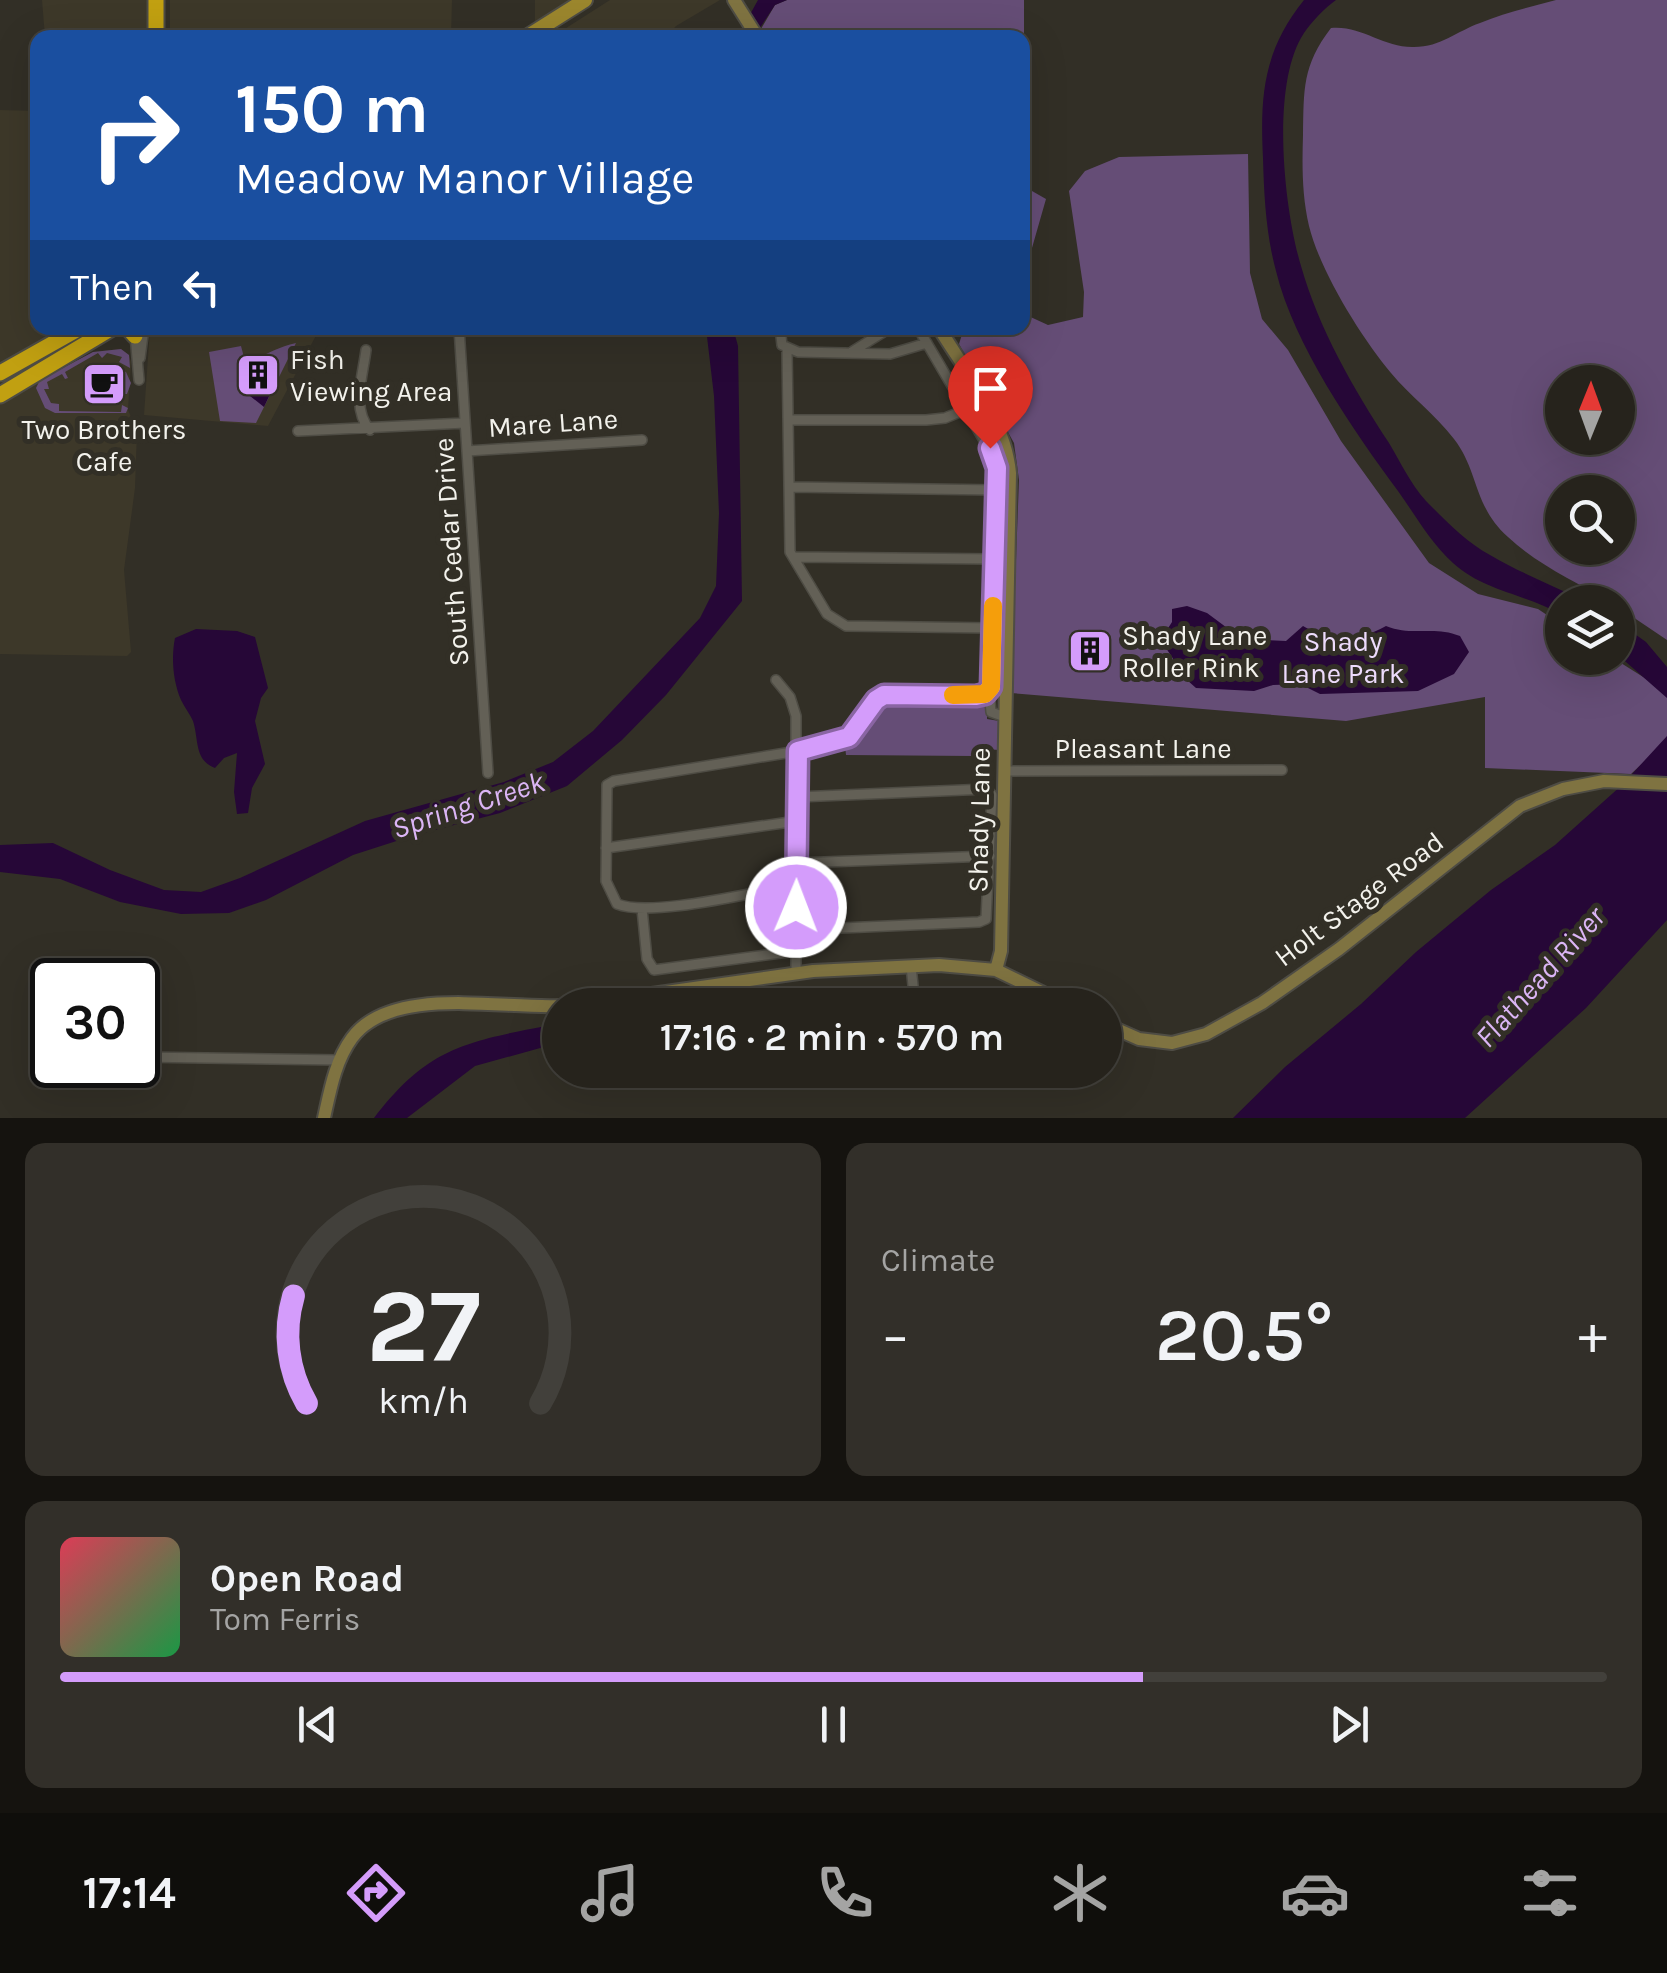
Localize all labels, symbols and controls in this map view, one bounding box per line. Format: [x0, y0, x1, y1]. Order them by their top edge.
text: 150 m [235, 68, 429, 150]
icon: right [70, 70, 200, 200]
text: Meadow Manor Village [235, 152, 694, 204]
icon: left [174, 260, 229, 315]
text: Then [70, 265, 154, 310]
place label: Fish Viewing Area [290, 343, 452, 408]
pin [948, 346, 1033, 449]
building icon: Fish Viewing Area [235, 352, 281, 398]
cafe icon: Two Brothers Cafe [81, 361, 127, 407]
icon: arrive [963, 361, 1018, 416]
north arrow [1545, 365, 1635, 455]
map controls [1545, 365, 1635, 675]
street label: Mare Lane [487, 402, 619, 444]
place label: Two Brothers Cafe [21, 413, 187, 478]
street label: South Cedar Drive [427, 437, 475, 667]
button: search [1545, 475, 1635, 565]
button: layers [1545, 585, 1635, 675]
place label: Shady Lane Roller Rink [1122, 619, 1267, 684]
park label: Shady Lane Park [1281, 625, 1405, 690]
building icon: Shady Lane Roller Rink [1067, 628, 1113, 674]
street label: Pleasant Lane [1054, 732, 1232, 765]
street label: Shady Lane [961, 747, 997, 893]
water label: Spring Creek [387, 763, 550, 847]
street label: Holt Stage Road [1268, 825, 1450, 973]
position arrow [744, 855, 848, 959]
water label: Flathead River [1467, 898, 1614, 1055]
speed limit sign: 30 [30, 958, 160, 1088]
text: 17:16 · 2 min · 570 m [660, 1015, 1004, 1060]
text: Climate [881, 1242, 995, 1279]
text: 27 [366, 1266, 480, 1387]
text: 20.5° [1155, 1291, 1333, 1379]
text: − [881, 1303, 910, 1367]
text: + [1578, 1303, 1607, 1367]
text: km/h [378, 1380, 468, 1422]
text: Open Road [210, 1556, 404, 1601]
text: Tom Ferris [210, 1601, 360, 1638]
icon: previous [290, 1697, 345, 1752]
icon: pause [806, 1697, 861, 1752]
icon: next [1322, 1697, 1377, 1752]
icon: directions [341, 1858, 411, 1928]
icon: music [575, 1858, 645, 1928]
icon: phone [810, 1858, 880, 1928]
icon: climate [1045, 1858, 1115, 1928]
icon: car [1280, 1858, 1350, 1928]
icon: filters [1515, 1858, 1585, 1928]
text: 17:14 [82, 1867, 176, 1919]

